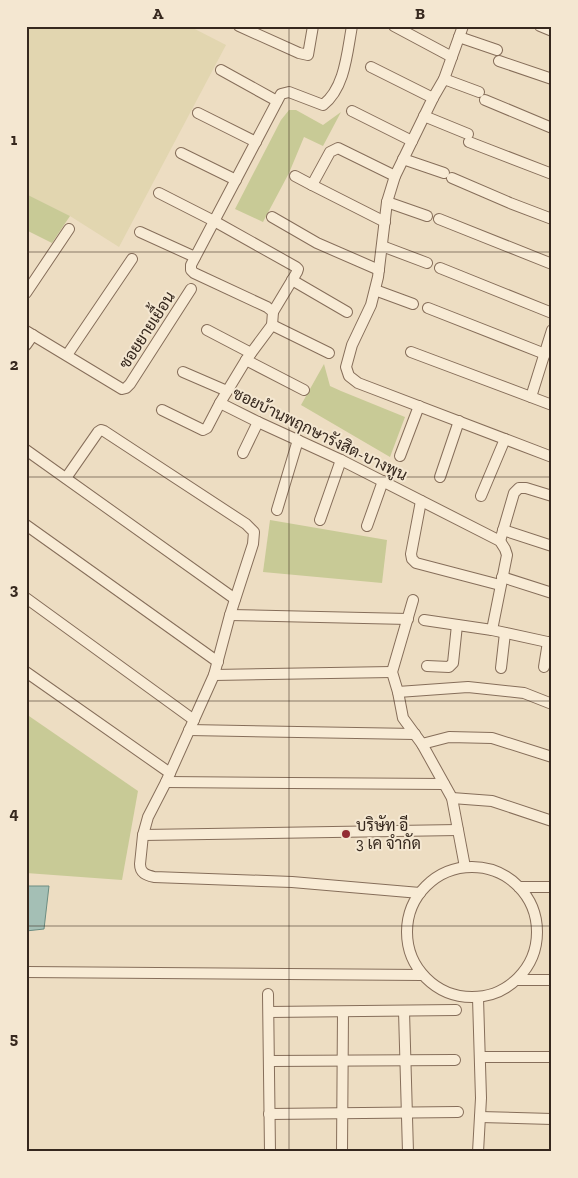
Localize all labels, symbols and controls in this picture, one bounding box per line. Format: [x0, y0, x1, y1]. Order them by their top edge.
text: A [153, 4, 164, 23]
text: B [415, 4, 425, 23]
text: 1 [11, 130, 18, 149]
street label: ซอยยายเยื้อน [111, 285, 179, 372]
text: 2 [10, 355, 19, 374]
street label: ซอยบ้านพฤกษารังสิต-บางพูน [229, 382, 411, 486]
text: 3 [10, 580, 19, 599]
text: 4 [9, 804, 19, 823]
place label: บริษัท อี 3 เค จำกัด [356, 814, 421, 853]
marker: บริษัท อี 3 เค จำกัด [340, 828, 352, 840]
text: 5 [10, 1029, 18, 1048]

